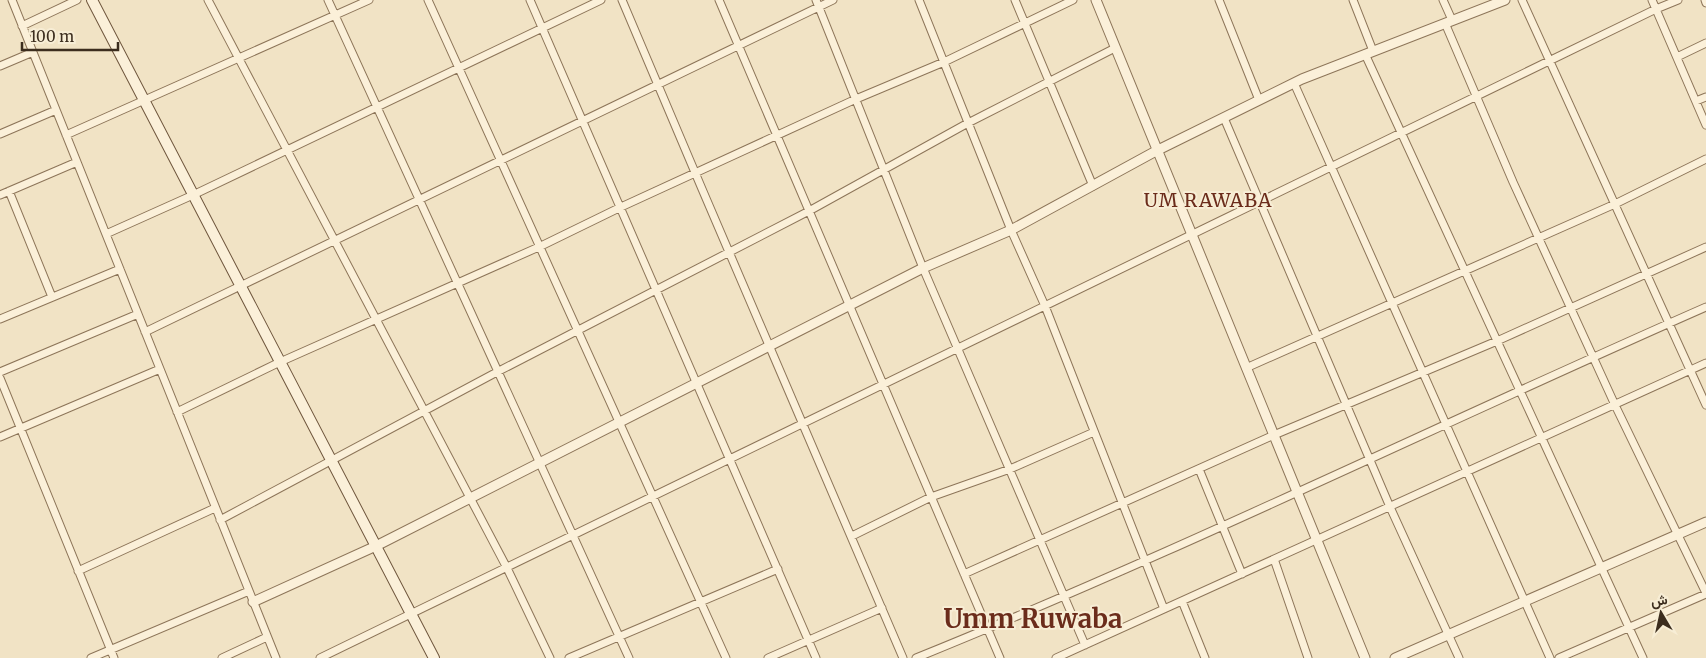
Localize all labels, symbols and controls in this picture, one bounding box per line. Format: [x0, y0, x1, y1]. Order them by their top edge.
scale bar [22, 20, 119, 52]
text: 100 m [30, 27, 74, 46]
district label: UM RAWABA [1144, 188, 1272, 212]
north arrow [1636, 588, 1686, 638]
text: ش [1649, 590, 1669, 610]
district label: Umm Ruwaba [943, 602, 1123, 635]

